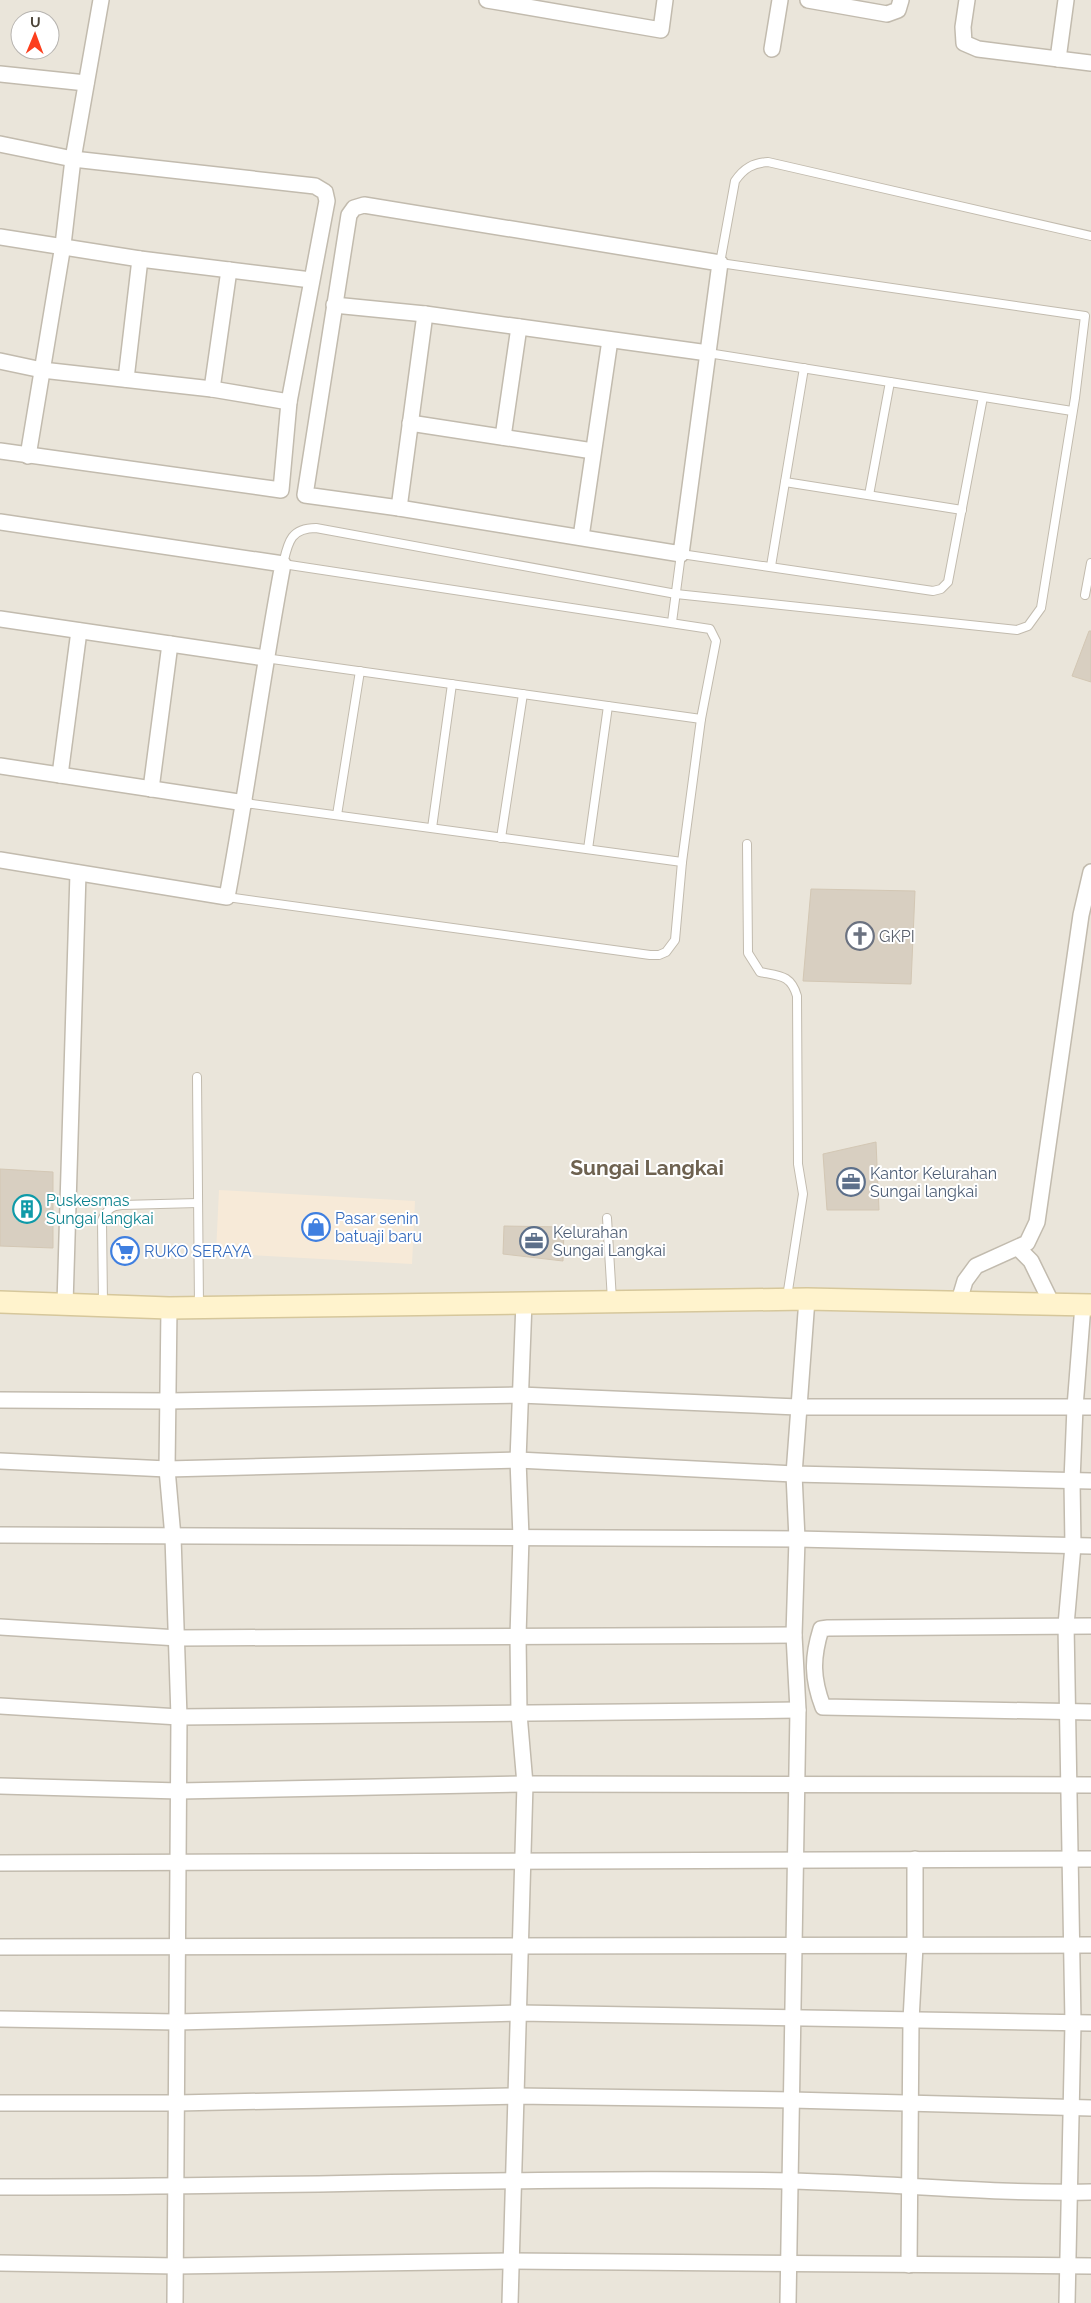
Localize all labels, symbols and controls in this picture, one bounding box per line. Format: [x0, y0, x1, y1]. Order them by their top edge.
north arrow [10, 10, 60, 60]
text: U [30, 14, 41, 30]
church icon: GKPI [845, 921, 875, 951]
place label: GKPI [879, 927, 915, 946]
district label: Sungai Langkai [570, 1155, 724, 1180]
place label: Kantor Kelurahan Sungai langkai [870, 1164, 997, 1201]
office icon: Kantor Kelurahan Sungai langkai [836, 1167, 866, 1197]
place label: Puskesmas Sungai langkai [46, 1191, 154, 1228]
building icon: Puskesmas Sungai langkai [12, 1194, 42, 1224]
place label: Pasar senin batuaji baru [335, 1209, 422, 1246]
shop icon: Pasar senin batuaji baru [301, 1212, 331, 1242]
place label: Kelurahan Sungai Langkai [553, 1223, 666, 1260]
office icon: Kelurahan Sungai Langkai [519, 1226, 549, 1256]
supermarket icon: RUKO SERAYA [110, 1236, 140, 1266]
place label: RUKO SERAYA [144, 1242, 252, 1261]

